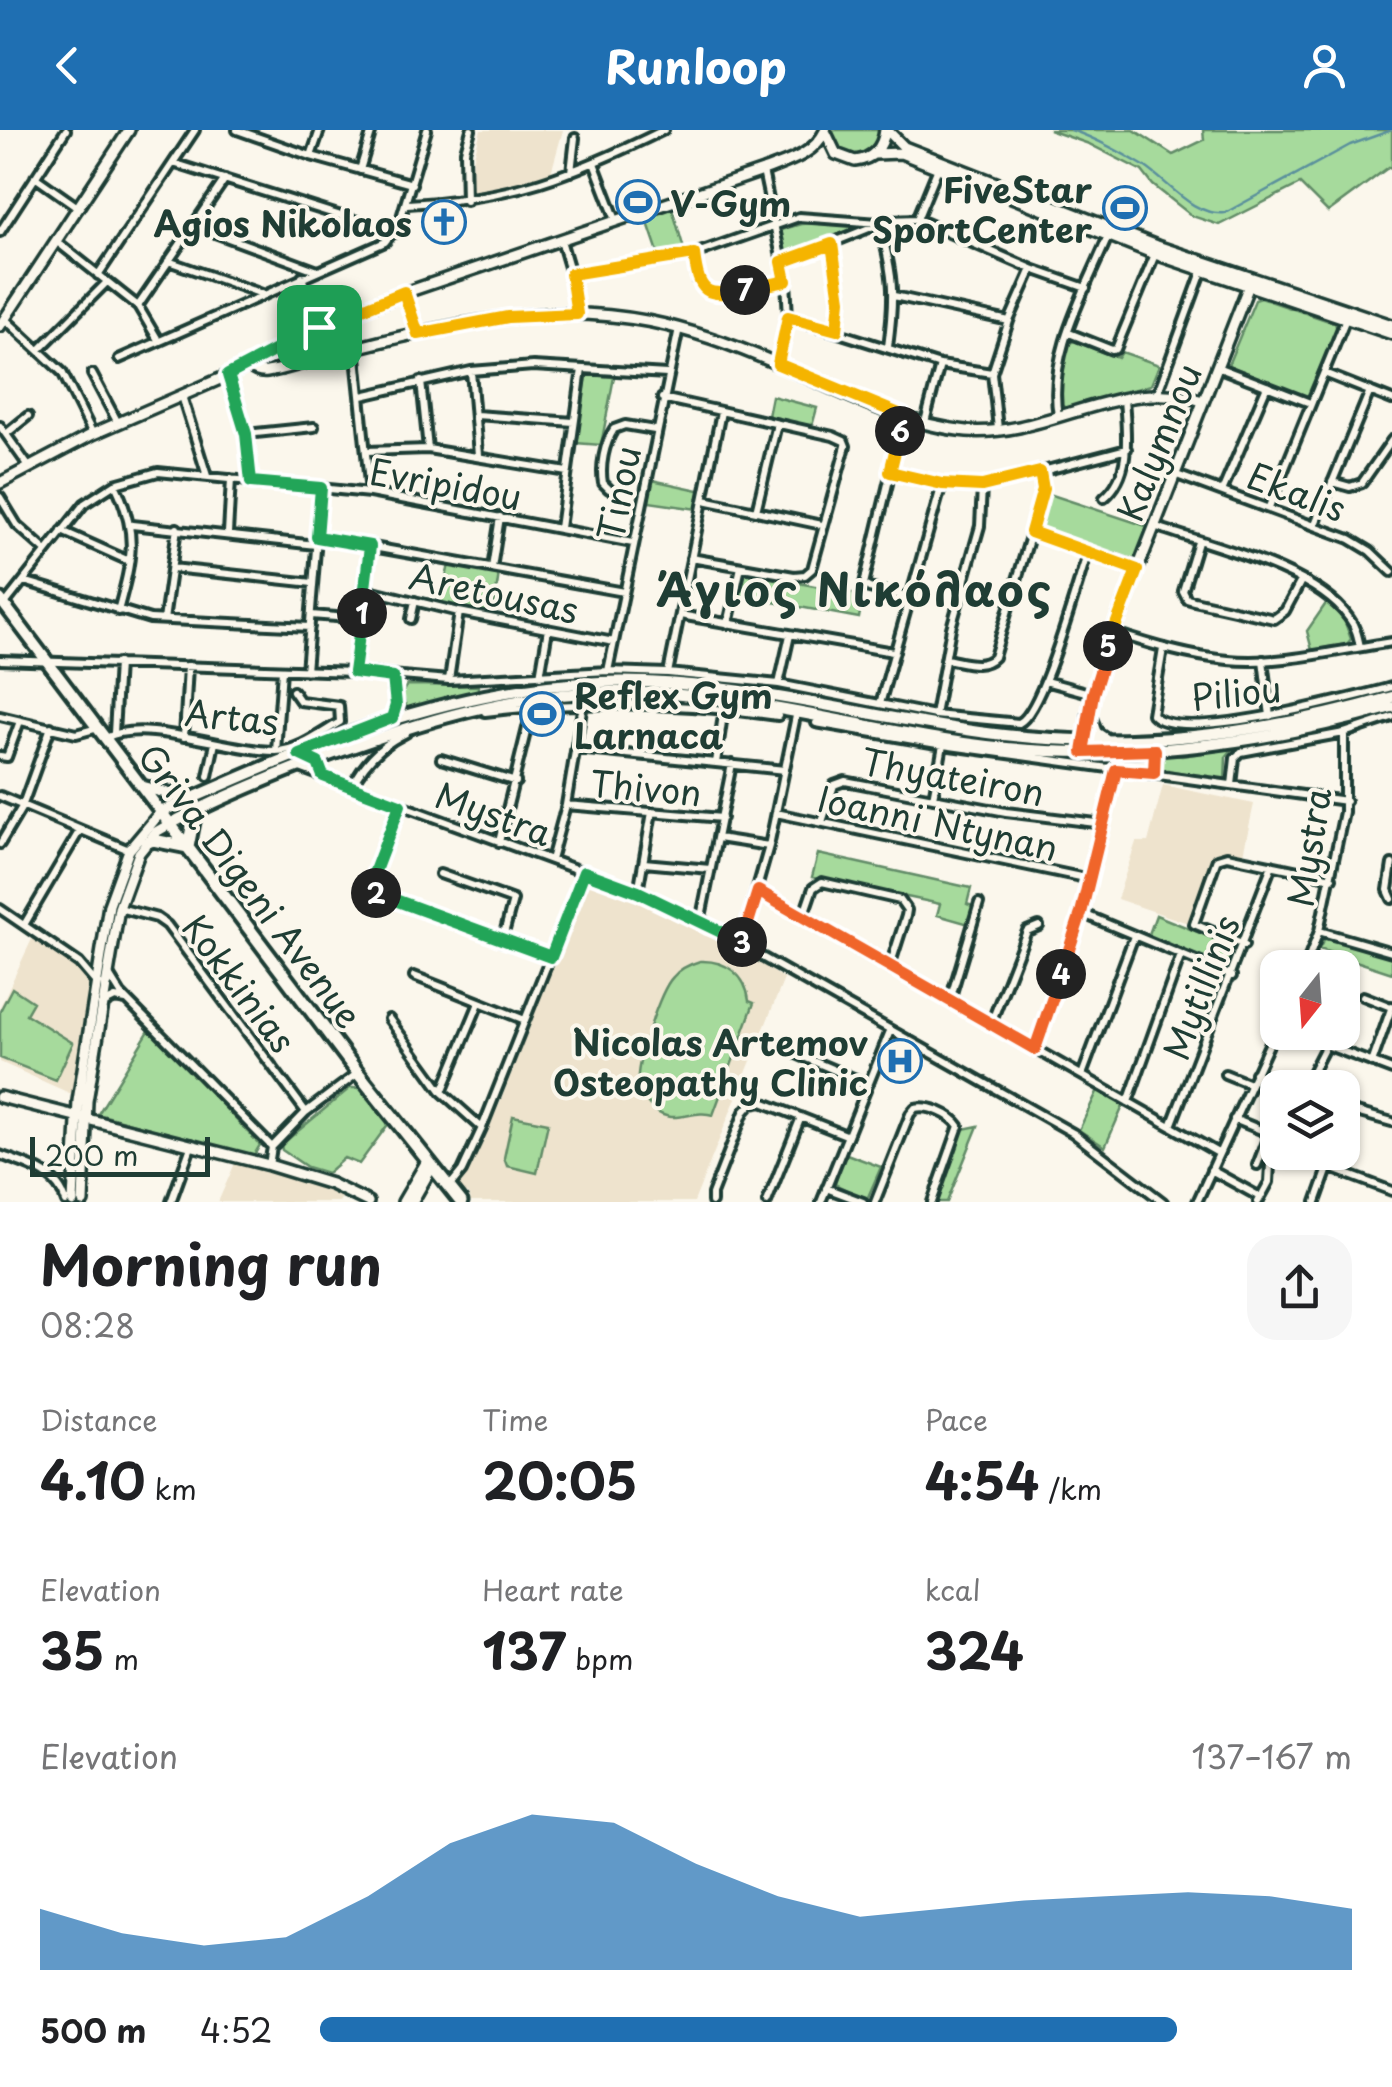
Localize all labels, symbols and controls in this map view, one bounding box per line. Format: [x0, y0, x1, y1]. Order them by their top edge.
text: Runloop [605, 31, 787, 99]
icon: back [40, 38, 95, 93]
icon: person [1297, 38, 1352, 93]
place label: FiveStar SportCenter [872, 162, 1092, 255]
place label: V-Gym [670, 176, 791, 229]
sports icon: V-Gym [615, 179, 661, 225]
sports icon: FiveStar SportCenter [1102, 185, 1148, 231]
place label: Agios Nikolaos [154, 196, 412, 249]
church icon: Agios Nikolaos [421, 199, 467, 245]
pin: 7 [720, 265, 770, 315]
text: 7 [737, 268, 753, 311]
pin [277, 285, 362, 370]
icon: arrive [292, 300, 347, 355]
street label: Kalymnou [1102, 355, 1214, 529]
pin: 6 [875, 406, 925, 456]
text: 6 [890, 409, 910, 452]
street label: Tinou [583, 441, 653, 545]
street label: Evripidou [366, 444, 526, 522]
street label: Ekalis [1240, 448, 1354, 534]
street label: Aretousas [405, 548, 583, 636]
district label: Άγιος Νικόλαος [657, 554, 1053, 622]
pin: 1 [337, 588, 387, 638]
text: 1 [355, 591, 369, 634]
pin: 5 [1083, 621, 1133, 671]
text: 5 [1099, 624, 1117, 667]
street label: Piliou [1188, 661, 1284, 723]
place label: Reflex Gym Larnaca [574, 668, 773, 761]
street label: Artas [183, 685, 281, 747]
sports icon: Reflex Gym Larnaca [519, 691, 565, 737]
street label: Griva Digeni Avenue [126, 732, 376, 1038]
street label: Thyateiron [857, 734, 1049, 818]
street label: Thivon [588, 756, 704, 818]
street label: Mystra [429, 768, 560, 859]
street label: Ioanni Ntynan [813, 771, 1063, 873]
street label: Mystra [1272, 783, 1344, 910]
pin: 2 [351, 868, 401, 918]
text: 2 [366, 871, 386, 914]
street label: Kokkinias [170, 903, 310, 1063]
street label: Mytillinis [1148, 907, 1252, 1067]
pin: 3 [717, 917, 767, 967]
text: 3 [733, 920, 751, 963]
pin: 4 [1036, 949, 1086, 999]
north arrow [1260, 950, 1360, 1050]
map controls [1260, 950, 1360, 1170]
text: 4 [1051, 952, 1071, 995]
place label: Nicolas Artemov Osteopathy Clinic [553, 1015, 868, 1108]
hospital icon: Nicolas Artemov Osteopathy Clinic [877, 1038, 923, 1084]
button: layers [1260, 1070, 1360, 1170]
scale bar [30, 1132, 210, 1176]
text: 200 m [45, 1133, 138, 1176]
text: Morning run [40, 1222, 382, 1305]
button: share [1247, 1235, 1352, 1340]
text: 08:28 [40, 1301, 135, 1349]
text: Distance [40, 1398, 158, 1441]
text: Time [482, 1398, 549, 1441]
text: Pace [925, 1398, 988, 1441]
text: 4.10 [40, 1441, 145, 1517]
text: 20:05 [482, 1441, 638, 1517]
text: 4:54 [925, 1441, 1039, 1517]
text: km [145, 1467, 197, 1510]
text: /km [1039, 1467, 1102, 1510]
text: Elevation [40, 1568, 161, 1611]
text: Heart rate [482, 1568, 624, 1611]
text: kcal [925, 1568, 981, 1611]
text: 35 [40, 1611, 104, 1687]
text: 137 [482, 1611, 566, 1687]
text: 324 [925, 1611, 1024, 1687]
text: m [104, 1637, 139, 1680]
text: bpm [566, 1637, 633, 1680]
text: Elevation [40, 1732, 178, 1780]
text: 137–167 m [1191, 1732, 1352, 1780]
text: 500 m [40, 2006, 146, 2054]
text: 4:52 [200, 2006, 273, 2054]

